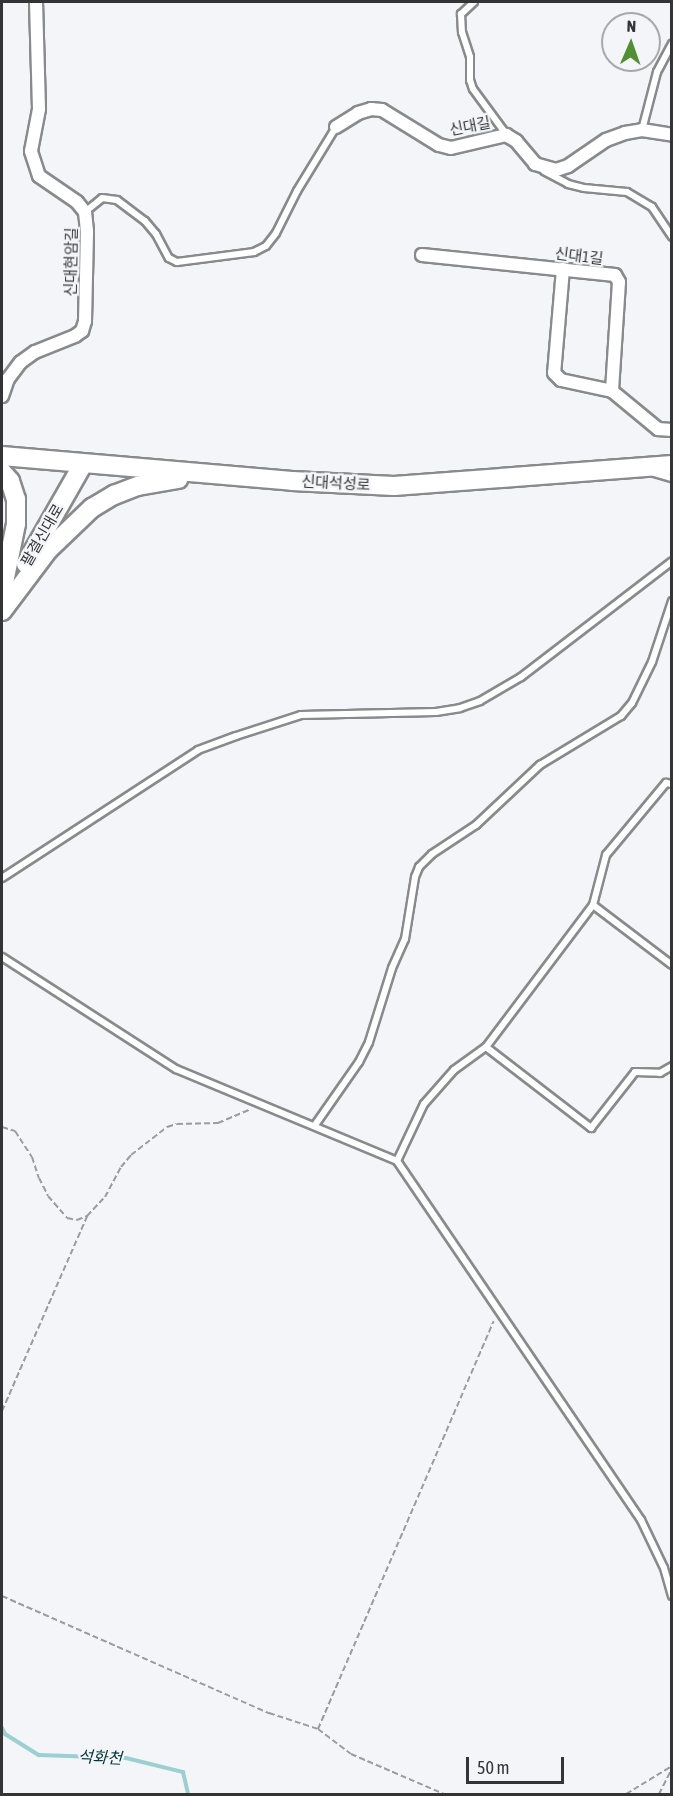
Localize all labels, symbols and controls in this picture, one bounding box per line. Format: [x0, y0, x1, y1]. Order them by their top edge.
north arrow [601, 12, 661, 72]
text: N [627, 17, 637, 35]
street label: 신대길 [448, 113, 492, 139]
street label: 신대현암길 [61, 227, 81, 297]
street label: 신대1길 [554, 244, 604, 268]
street label: 신대석성로 [301, 472, 371, 494]
street label: 팔결신대로 [17, 501, 67, 569]
scale bar [469, 1745, 566, 1783]
water label: 석화천 [77, 1746, 123, 1768]
text: 50 m [477, 1757, 509, 1778]

